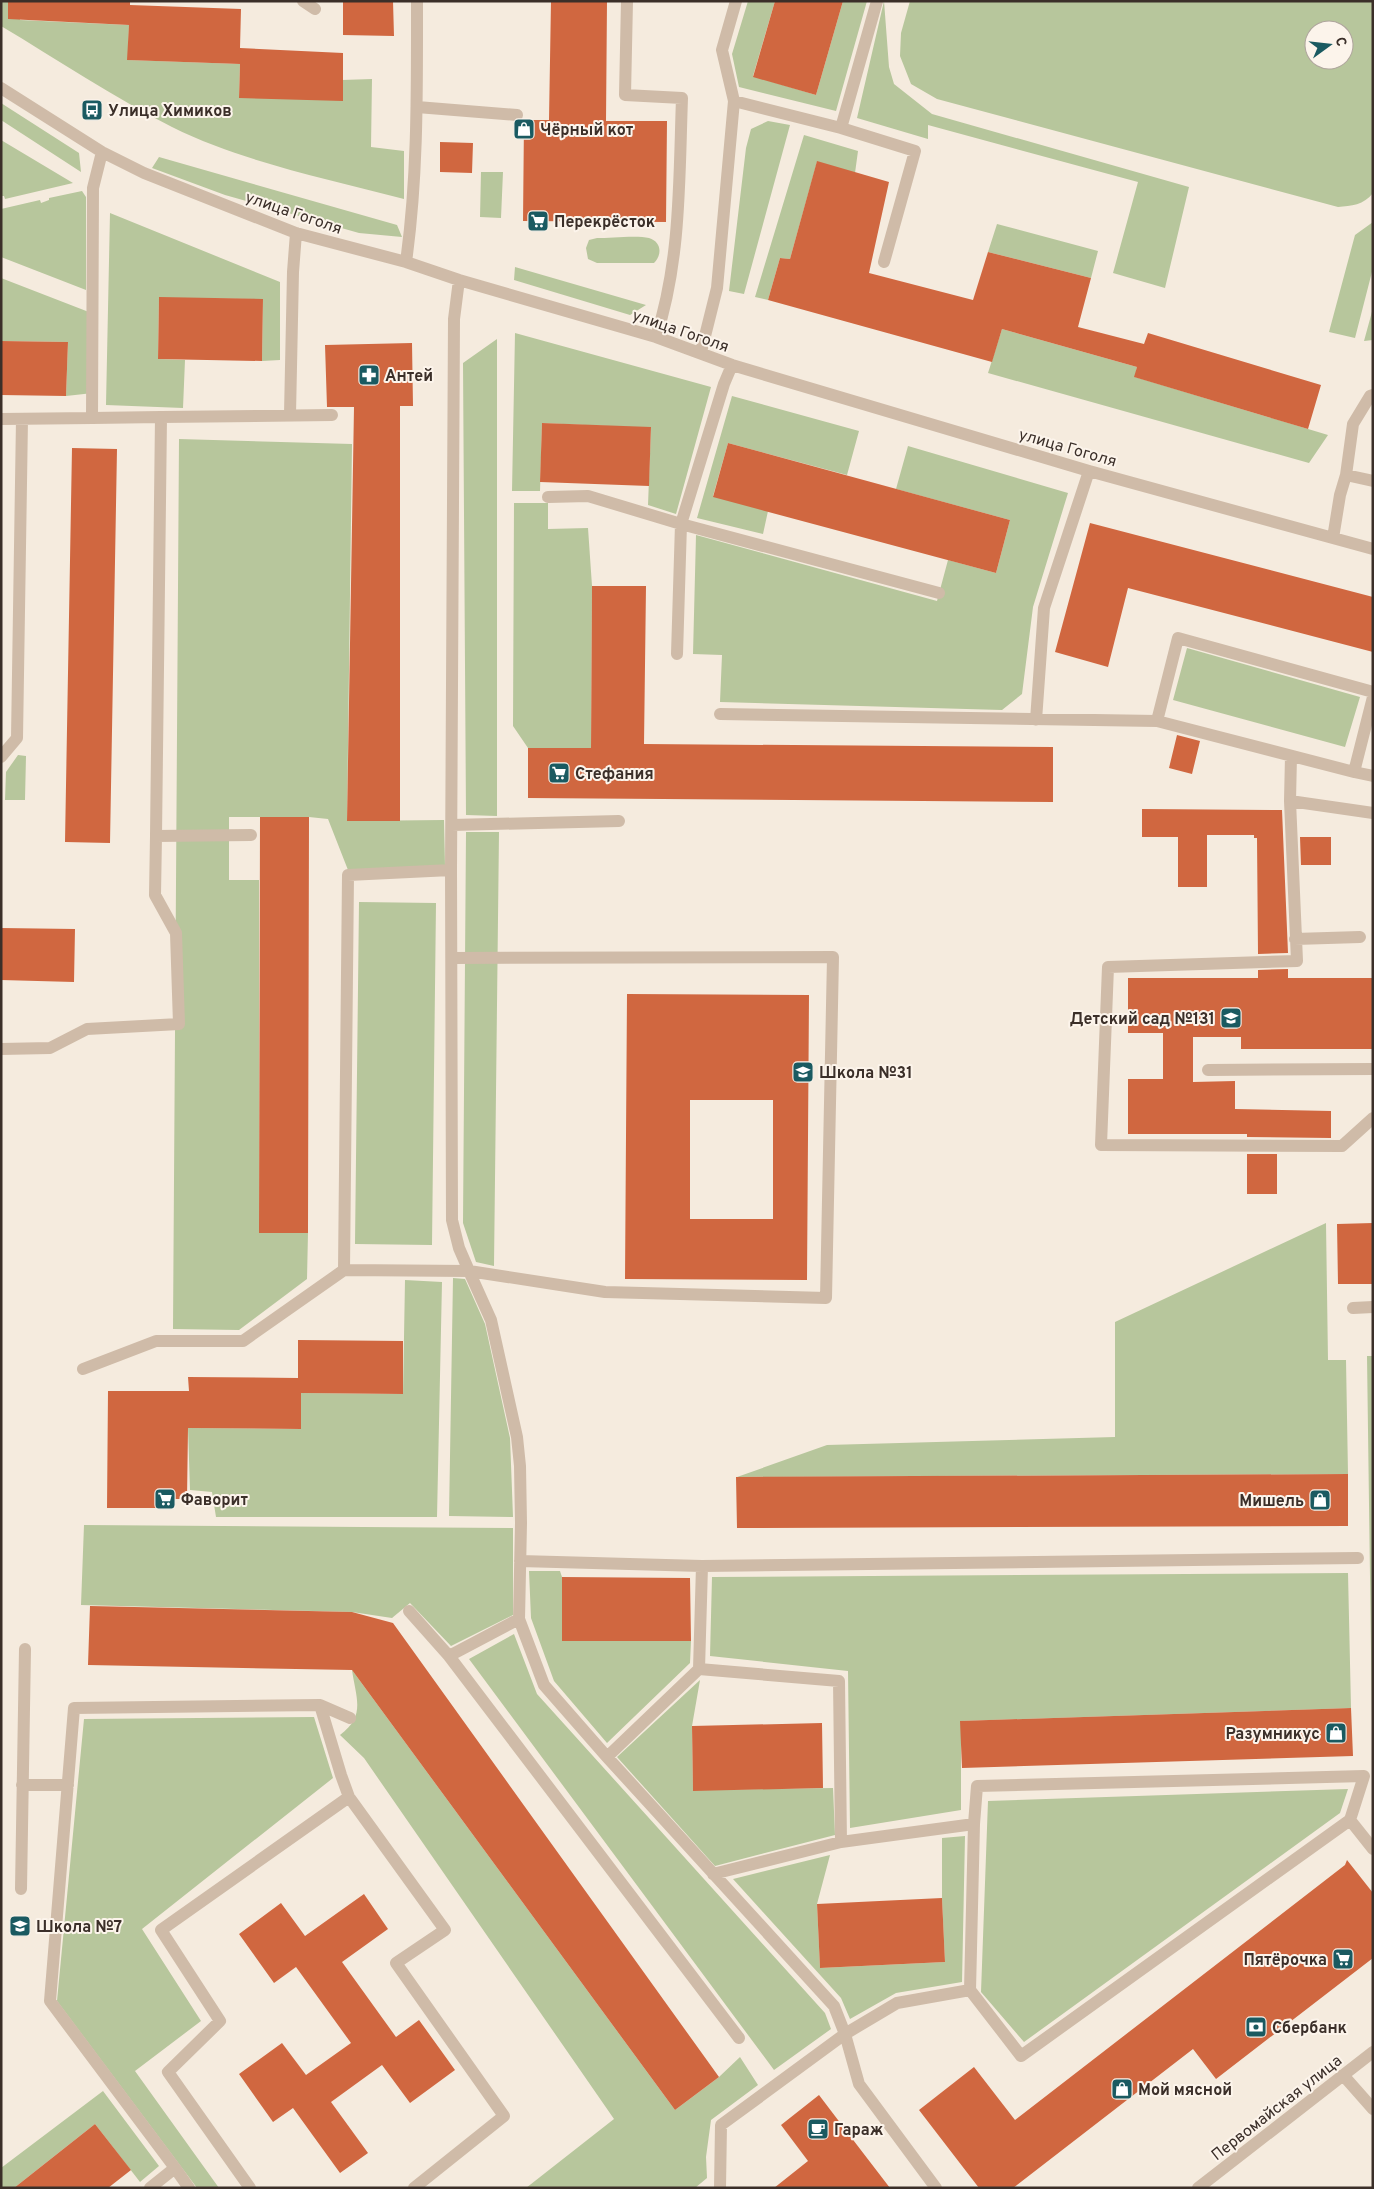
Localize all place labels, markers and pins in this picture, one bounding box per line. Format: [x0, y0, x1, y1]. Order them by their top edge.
bus stop icon: Улица Химиков [80, 98, 104, 122]
place label: Улица Химиков [108, 102, 232, 122]
shop icon: Чёрный кот [512, 117, 536, 141]
place label: Чёрный кот [540, 121, 634, 141]
supermarket icon: Перекрёсток [526, 209, 550, 233]
place label: Перекрёсток [554, 213, 655, 233]
pharmacy icon: Антей [357, 363, 381, 387]
place label: Антей [385, 367, 433, 387]
supermarket icon: Стефания [547, 761, 571, 785]
place label: Стефания [575, 765, 654, 785]
school or university icon: Детский сад №131 [1219, 1006, 1243, 1030]
place label: Детский сад №131 [1070, 1010, 1215, 1030]
school or university icon: Школа №31 [791, 1060, 815, 1084]
place label: Школа №31 [819, 1064, 913, 1084]
supermarket icon: Фаворит [153, 1487, 177, 1511]
shop icon: Мишель [1308, 1488, 1332, 1512]
place label: Фаворит [181, 1491, 248, 1511]
place label: Мишель [1239, 1492, 1304, 1512]
shop icon: Разумникус [1324, 1721, 1348, 1745]
place label: Разумникус [1225, 1725, 1320, 1745]
school or university icon: Школа №7 [8, 1914, 32, 1938]
place label: Школа №7 [36, 1918, 122, 1938]
supermarket icon: Пятёрочка [1331, 1947, 1355, 1971]
place label: Пятёрочка [1243, 1951, 1327, 1971]
bank icon: Сбербанк [1244, 2015, 1268, 2039]
place label: Сбербанк [1272, 2019, 1347, 2039]
shop icon: Мой мясной [1110, 2077, 1134, 2101]
place label: Мой мясной [1138, 2081, 1232, 2101]
cafe icon: Гараж [806, 2117, 830, 2141]
place label: Гараж [834, 2121, 884, 2141]

